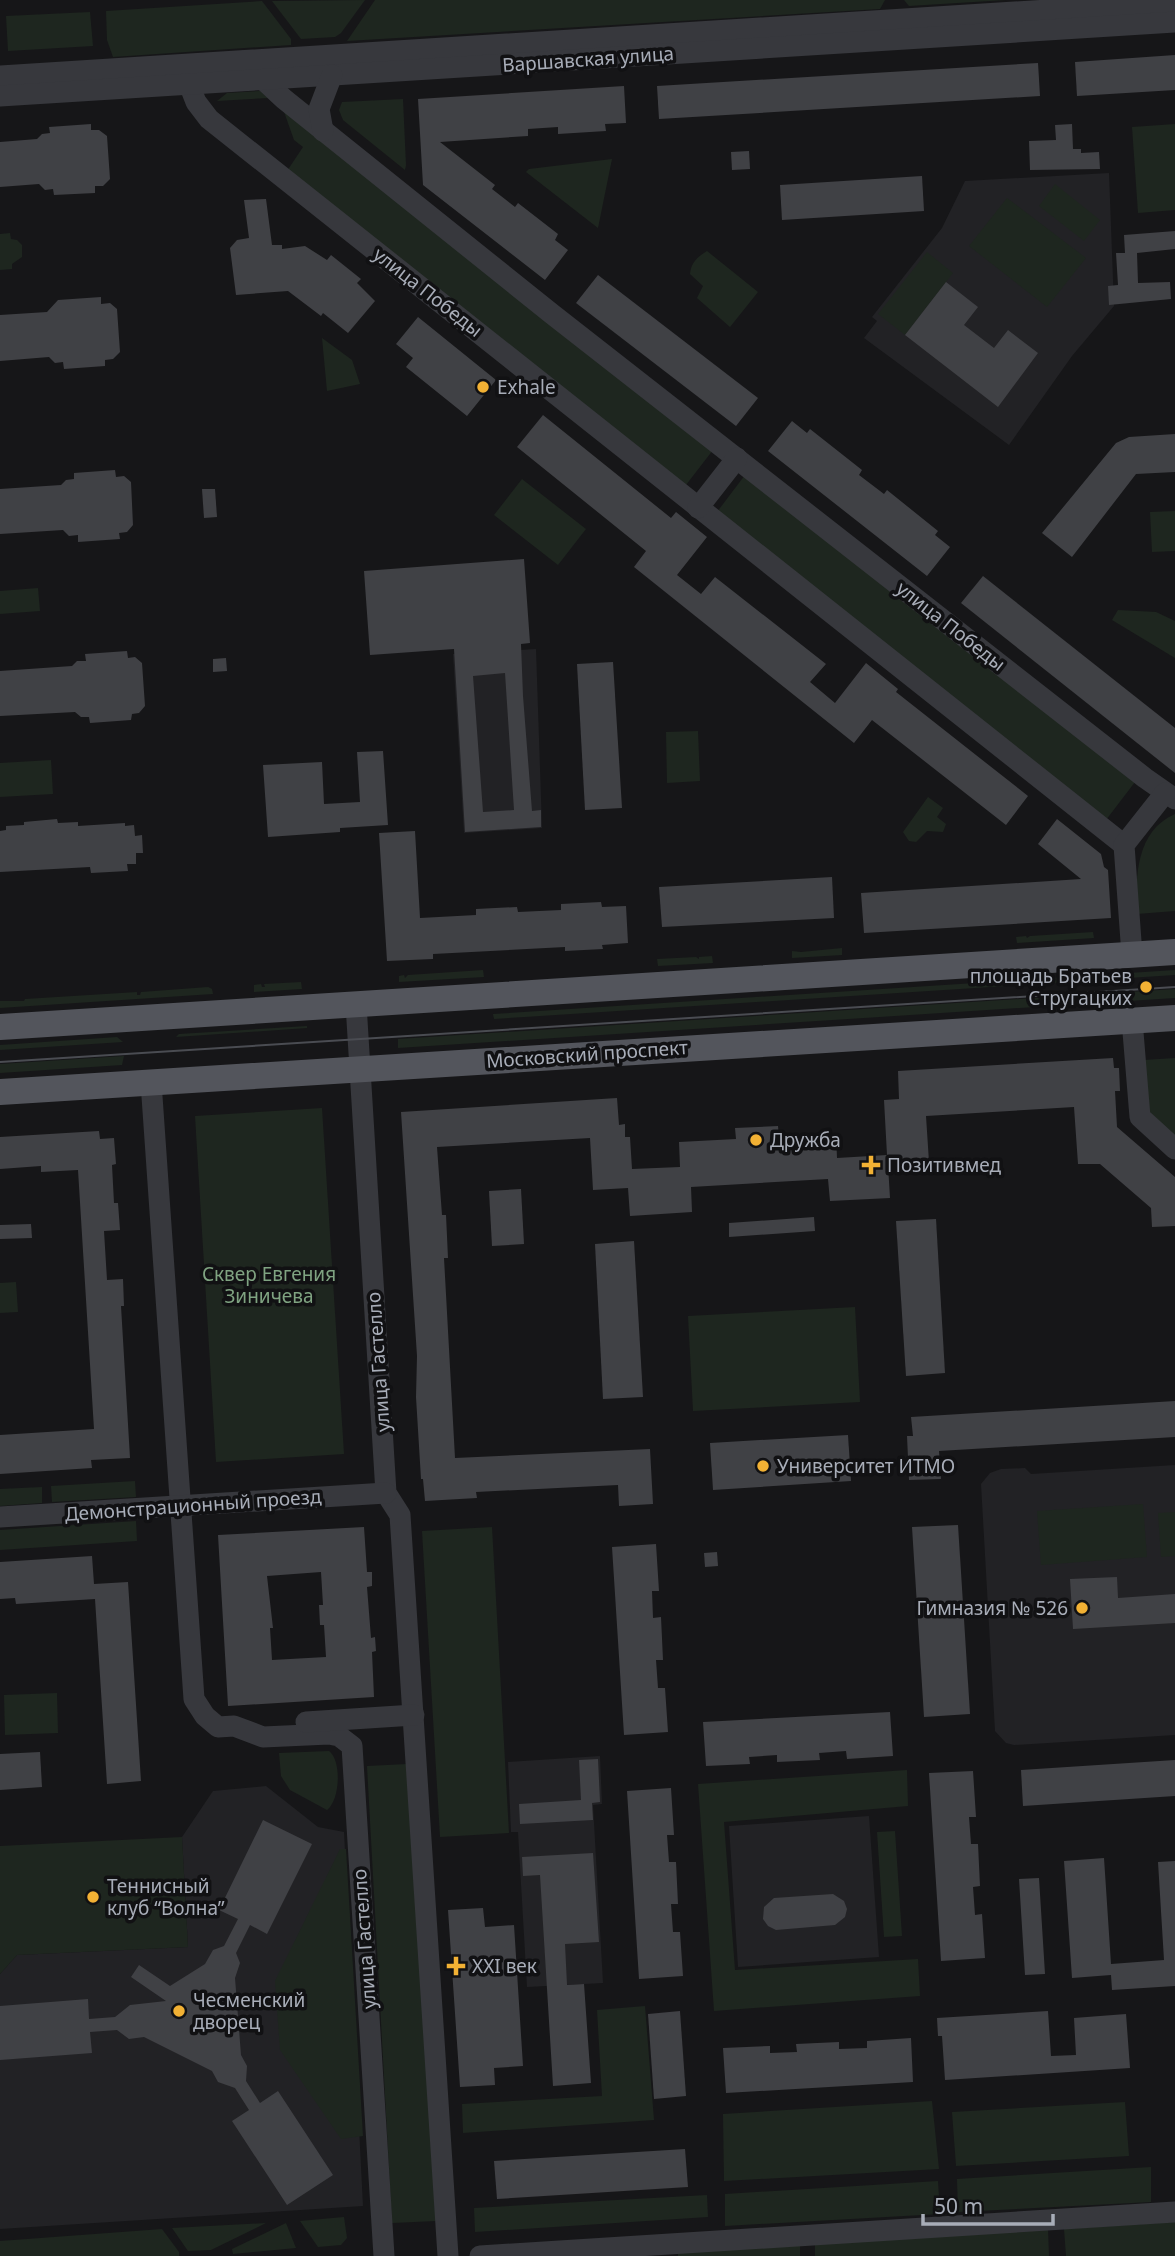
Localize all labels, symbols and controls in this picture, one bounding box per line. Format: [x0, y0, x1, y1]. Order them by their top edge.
street label: Варшавская улица [501, 40, 675, 78]
street label: улица Победы [368, 241, 488, 343]
place label: Exhale [497, 374, 556, 400]
marker: Exhale [475, 379, 491, 395]
street label: улица Победы [891, 575, 1011, 677]
place label: площадь Братьев Стругацких [970, 963, 1132, 1011]
marker: площадь Братьев Стругацких [1138, 979, 1154, 995]
street label: Московский проспект [485, 1034, 689, 1074]
place label: Дружба [770, 1127, 841, 1153]
marker: Дружба [748, 1132, 764, 1148]
place label: Позитивмед [887, 1152, 1002, 1178]
marker: Позитивмед [861, 1155, 881, 1175]
park label: Сквер Евгения Зиничева [202, 1261, 336, 1309]
street label: улица Гастелло [360, 1291, 396, 1433]
place label: Университет ИТМО [777, 1453, 955, 1479]
marker: Университет ИТМО [755, 1458, 771, 1474]
street label: Демонстрационный проезд [64, 1483, 323, 1527]
place label: Гимназия № 526 [916, 1595, 1068, 1621]
marker: Гимназия № 526 [1074, 1600, 1090, 1616]
street label: улица Гастелло [346, 1868, 382, 2010]
place label: Теннисный клуб “Волна” [107, 1873, 225, 1921]
marker: Теннисный клуб “Волна” [85, 1889, 101, 1905]
place label: XXI век [472, 1953, 537, 1979]
marker: XXI век [446, 1956, 466, 1976]
place label: Чесменский дворец [193, 1987, 305, 2035]
marker: Чесменский дворец [171, 2003, 187, 2019]
scale bar [923, 2182, 1052, 2226]
text: 50 m [934, 2192, 983, 2220]

